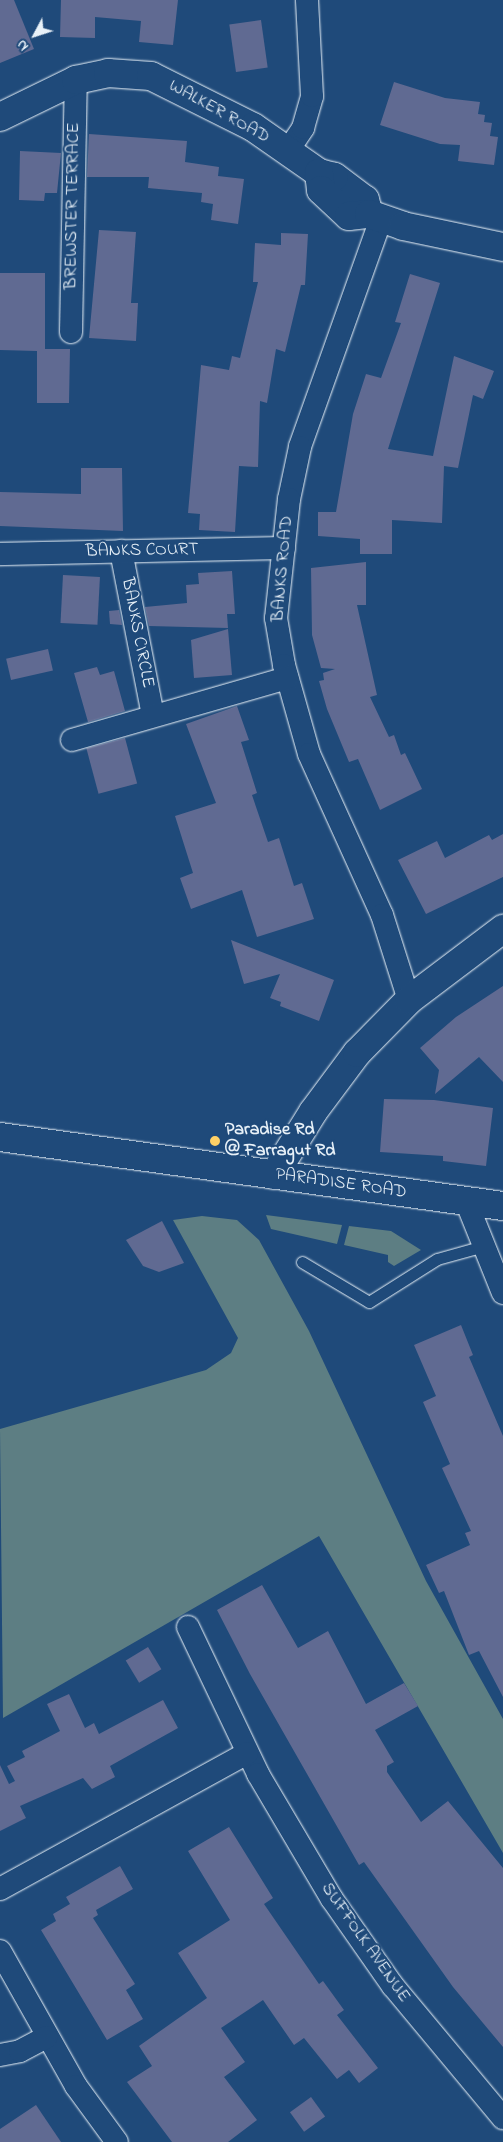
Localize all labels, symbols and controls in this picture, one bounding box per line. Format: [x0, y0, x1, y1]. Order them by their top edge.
north arrow [10, 10, 60, 60]
text: N [12, 35, 34, 55]
street label: WALKER ROAD [165, 75, 273, 149]
street label: BREWSTER TERRACE [61, 122, 85, 290]
street label: BANKS ROAD [268, 515, 298, 623]
street label: BANKS COURT [85, 539, 199, 563]
street label: BANKS CIRCLE [116, 576, 158, 690]
place label: Paradise Rd @ Farragut Rd [225, 1120, 335, 1162]
marker: Paradise Rd @ Farragut Rd [209, 1135, 221, 1147]
street label: PARADISE ROAD [274, 1164, 408, 1204]
street label: SUFFOLK AVENUE [316, 1879, 414, 2007]

